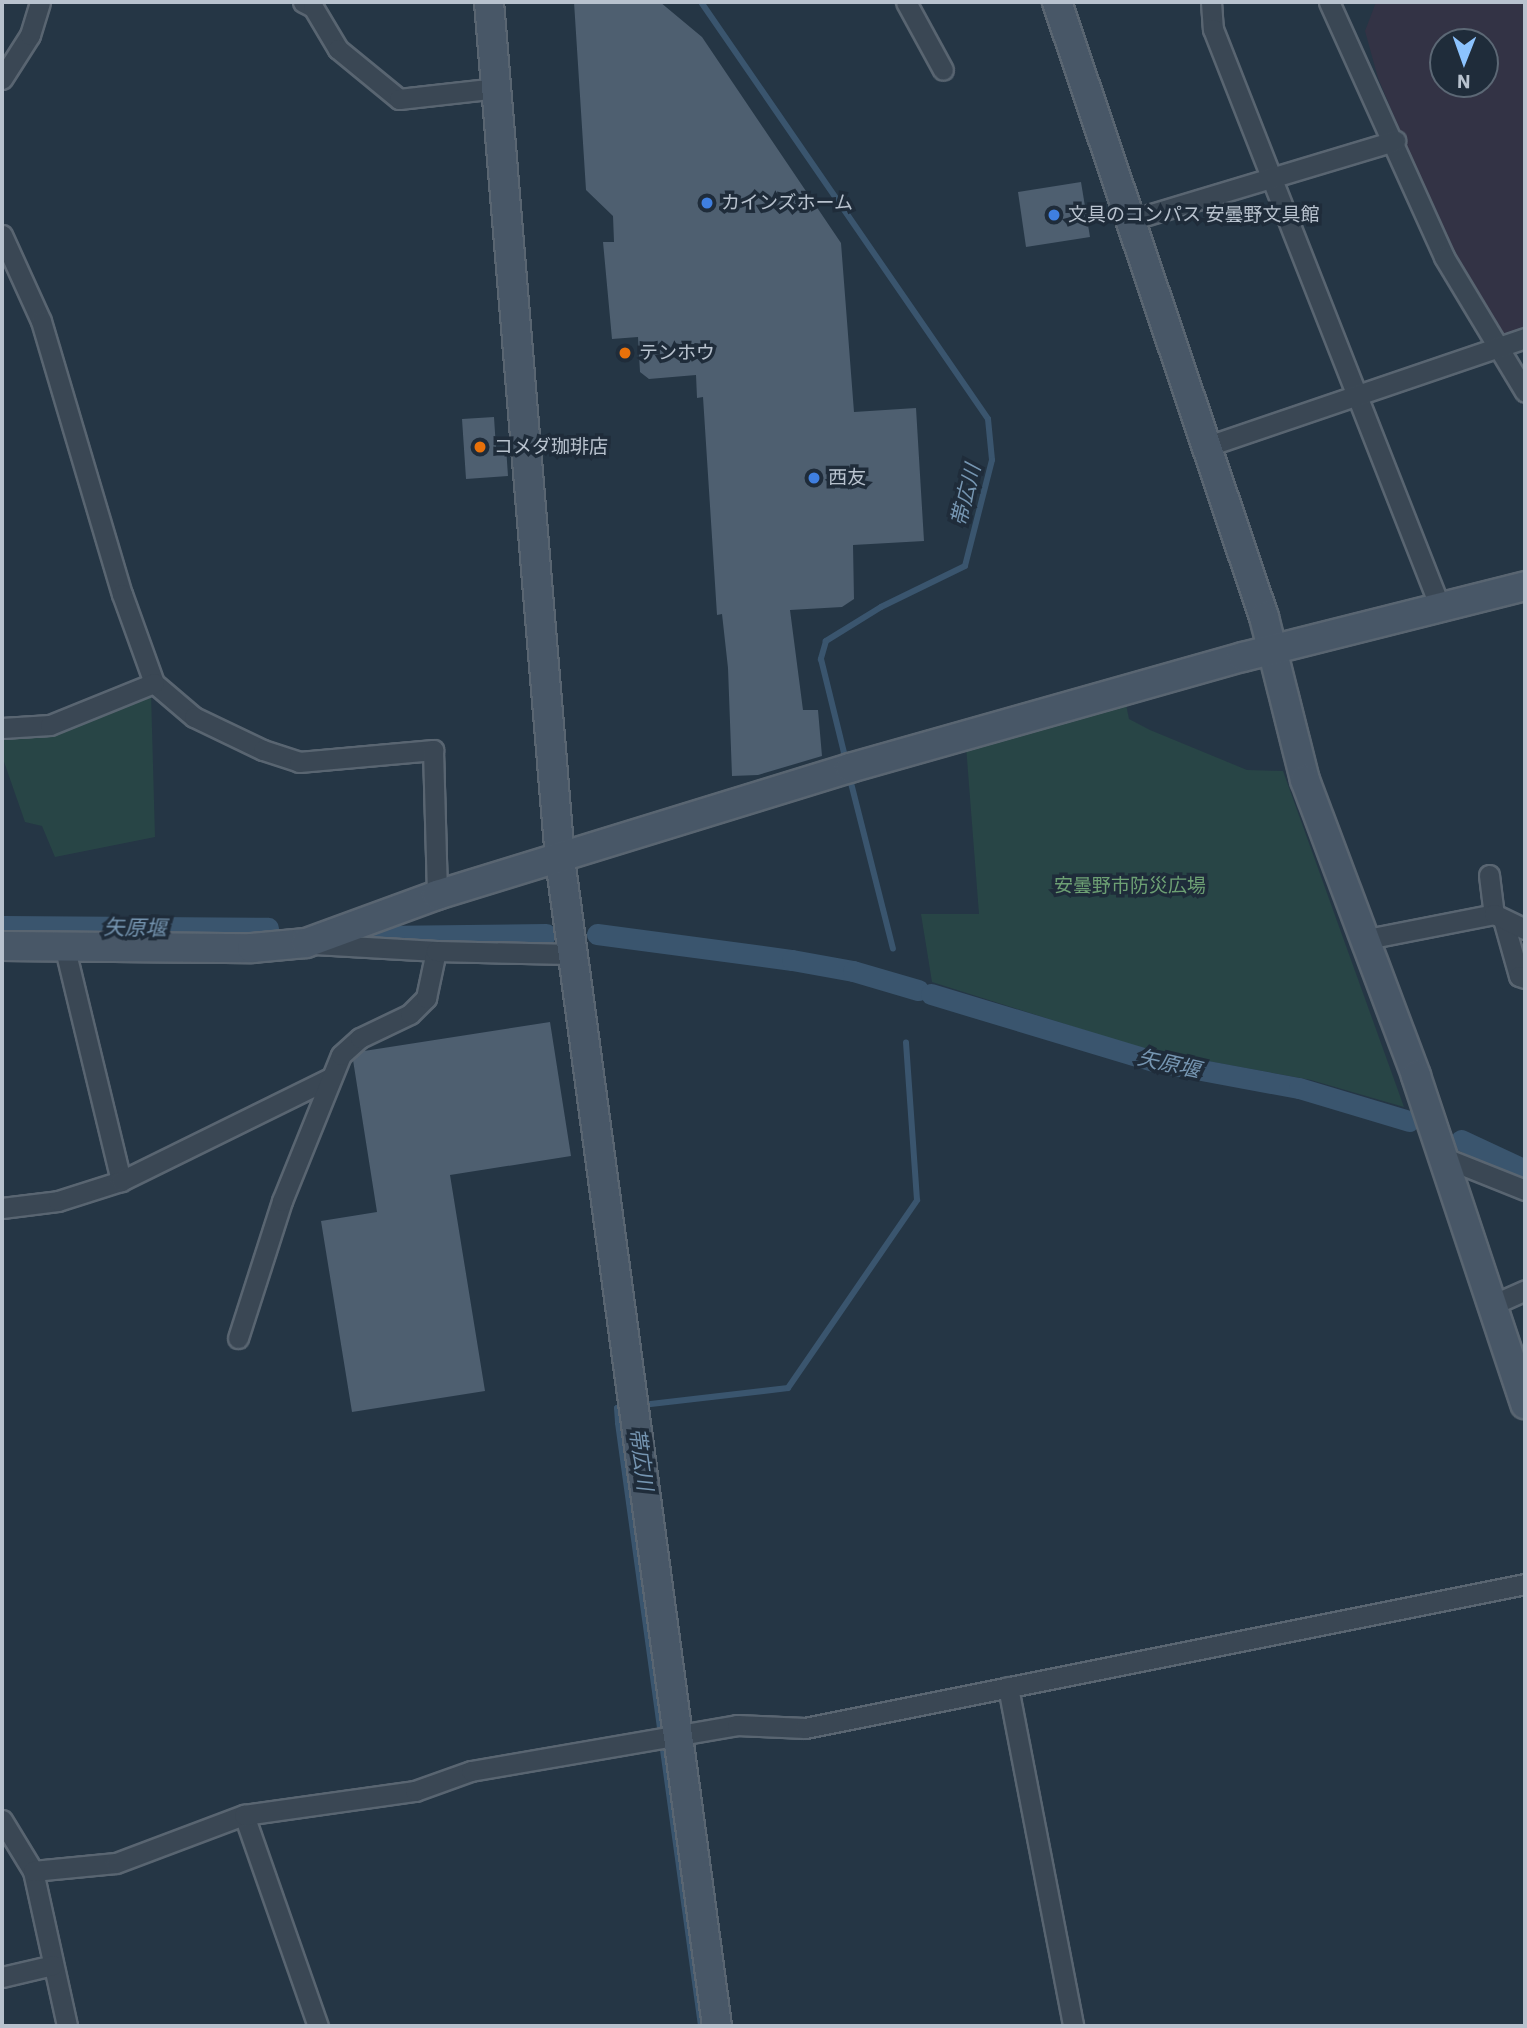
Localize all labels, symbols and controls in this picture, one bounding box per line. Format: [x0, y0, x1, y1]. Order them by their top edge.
north arrow [1429, 28, 1499, 98]
text: N [1457, 70, 1471, 94]
place label: カインズホーム [721, 192, 854, 214]
marker: カインズホーム [699, 195, 715, 211]
place label: 文具のコンパス 安曇野文具館 [1068, 204, 1319, 226]
marker: 文具のコンパス 安曇野文具館 [1046, 207, 1062, 223]
place label: テンホウ [639, 342, 715, 364]
marker: テンホウ [617, 345, 633, 361]
place label: コメダ珈琲店 [494, 436, 608, 458]
marker: コメダ珈琲店 [472, 439, 488, 455]
water label: 帯広川 [945, 461, 985, 529]
place label: 西友 [828, 467, 866, 489]
marker: 西友 [806, 470, 822, 486]
park label: 安曇野市防災広場 [1054, 875, 1206, 897]
water label: 矢原堰 [103, 914, 167, 940]
water label: 矢原堰 [1135, 1044, 1203, 1082]
water label: 帯広川 [625, 1426, 659, 1492]

